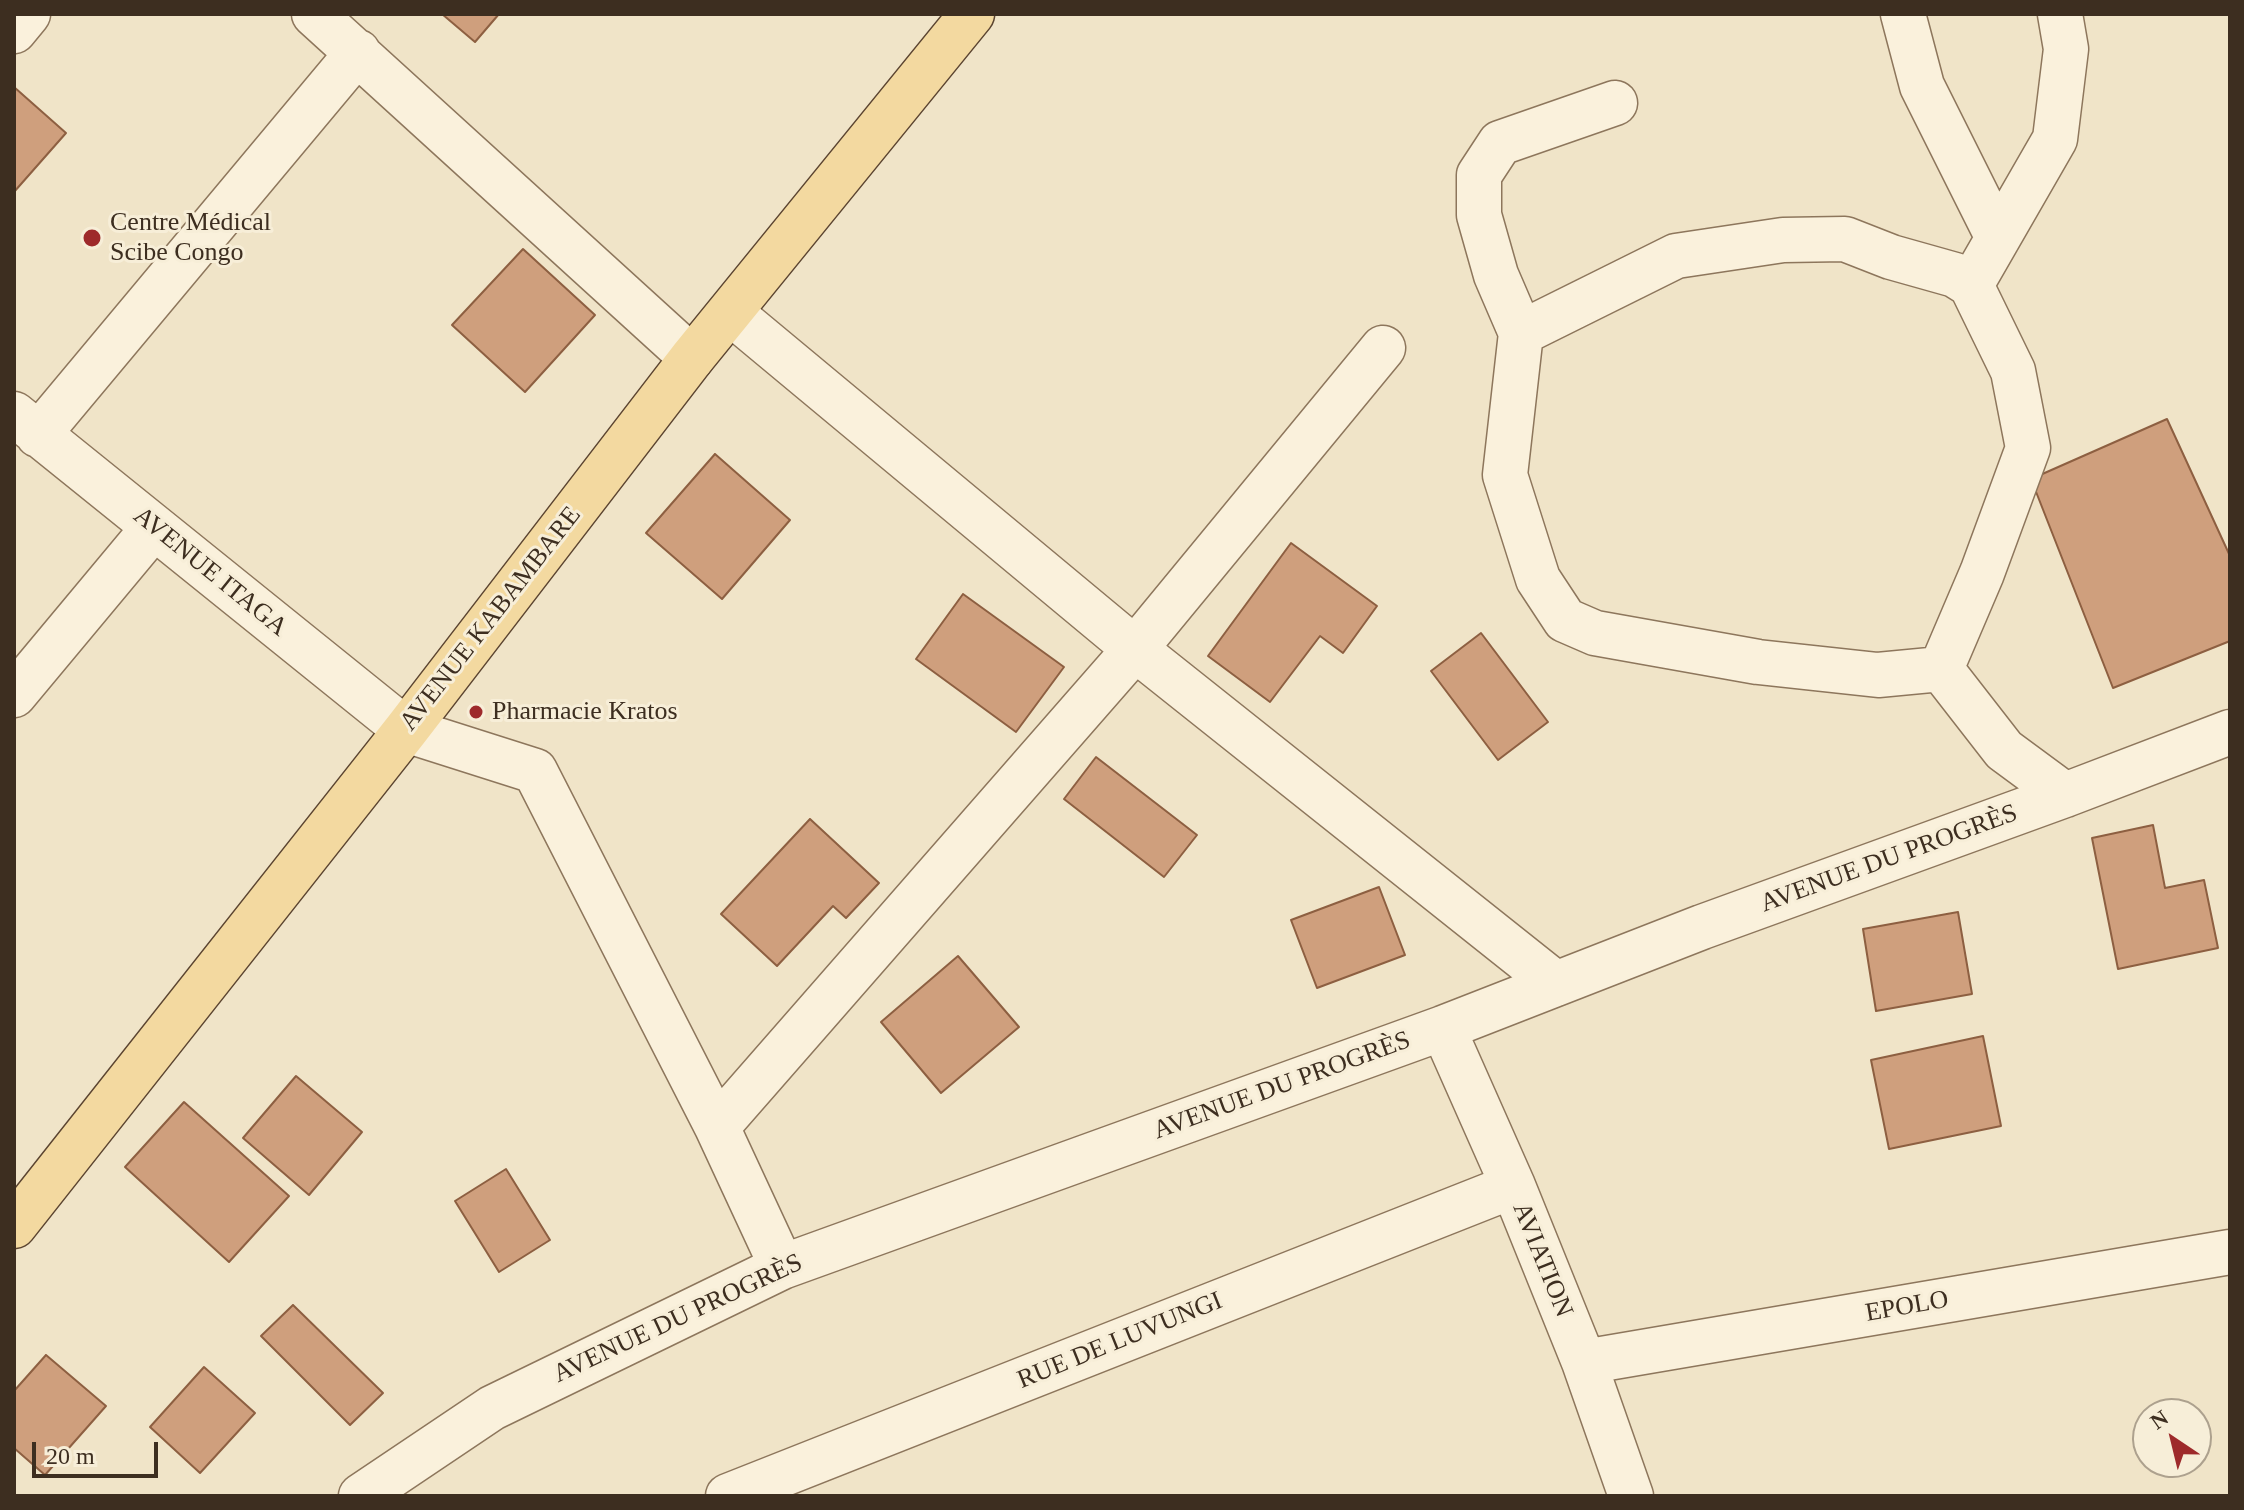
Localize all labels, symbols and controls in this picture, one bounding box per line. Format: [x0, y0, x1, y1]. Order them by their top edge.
place label: Centre Médical Scibe Congo [110, 207, 271, 268]
marker: Centre Médical Scibe Congo [81, 227, 103, 249]
street label: AVENUE ITAGA [127, 500, 293, 644]
street label: AVENUE KABAMBARE [394, 501, 588, 737]
place label: Pharmacie Kratos [492, 696, 678, 728]
marker: Pharmacie Kratos [467, 703, 485, 721]
street label: AVENUE DU PROGRÈS [1756, 798, 2022, 920]
street label: AVENUE DU PROGRÈS [1149, 1025, 1415, 1147]
street label: AVIATION [1505, 1198, 1579, 1322]
street label: AVENUE DU PROGRÈS [549, 1248, 807, 1390]
street label: EPOLO [1863, 1284, 1951, 1330]
street label: RUE DE LUVUNGI [1013, 1286, 1227, 1396]
north arrow [2132, 1398, 2212, 1478]
text: N [2145, 1405, 2173, 1434]
scale bar [36, 1426, 162, 1476]
text: 20 m [46, 1443, 95, 1469]

